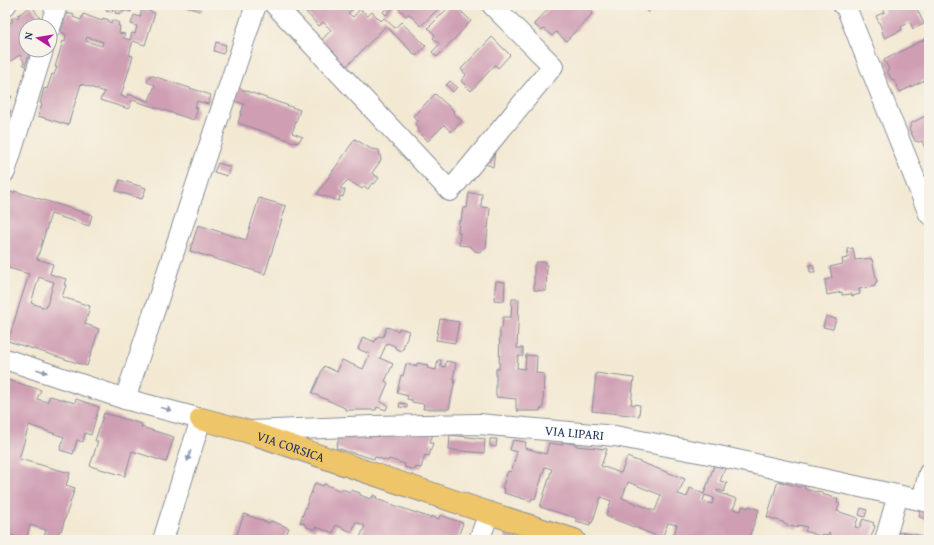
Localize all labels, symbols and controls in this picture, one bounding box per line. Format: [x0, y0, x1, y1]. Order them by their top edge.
north arrow [18, 18, 58, 58]
text: N [20, 30, 37, 41]
one-way arrow [36, 368, 48, 374]
one-way arrow [160, 407, 172, 413]
street label: VIA LIPARI [544, 421, 605, 445]
street label: VIA CORSICA [254, 426, 327, 467]
one-way arrow [186, 450, 192, 462]

